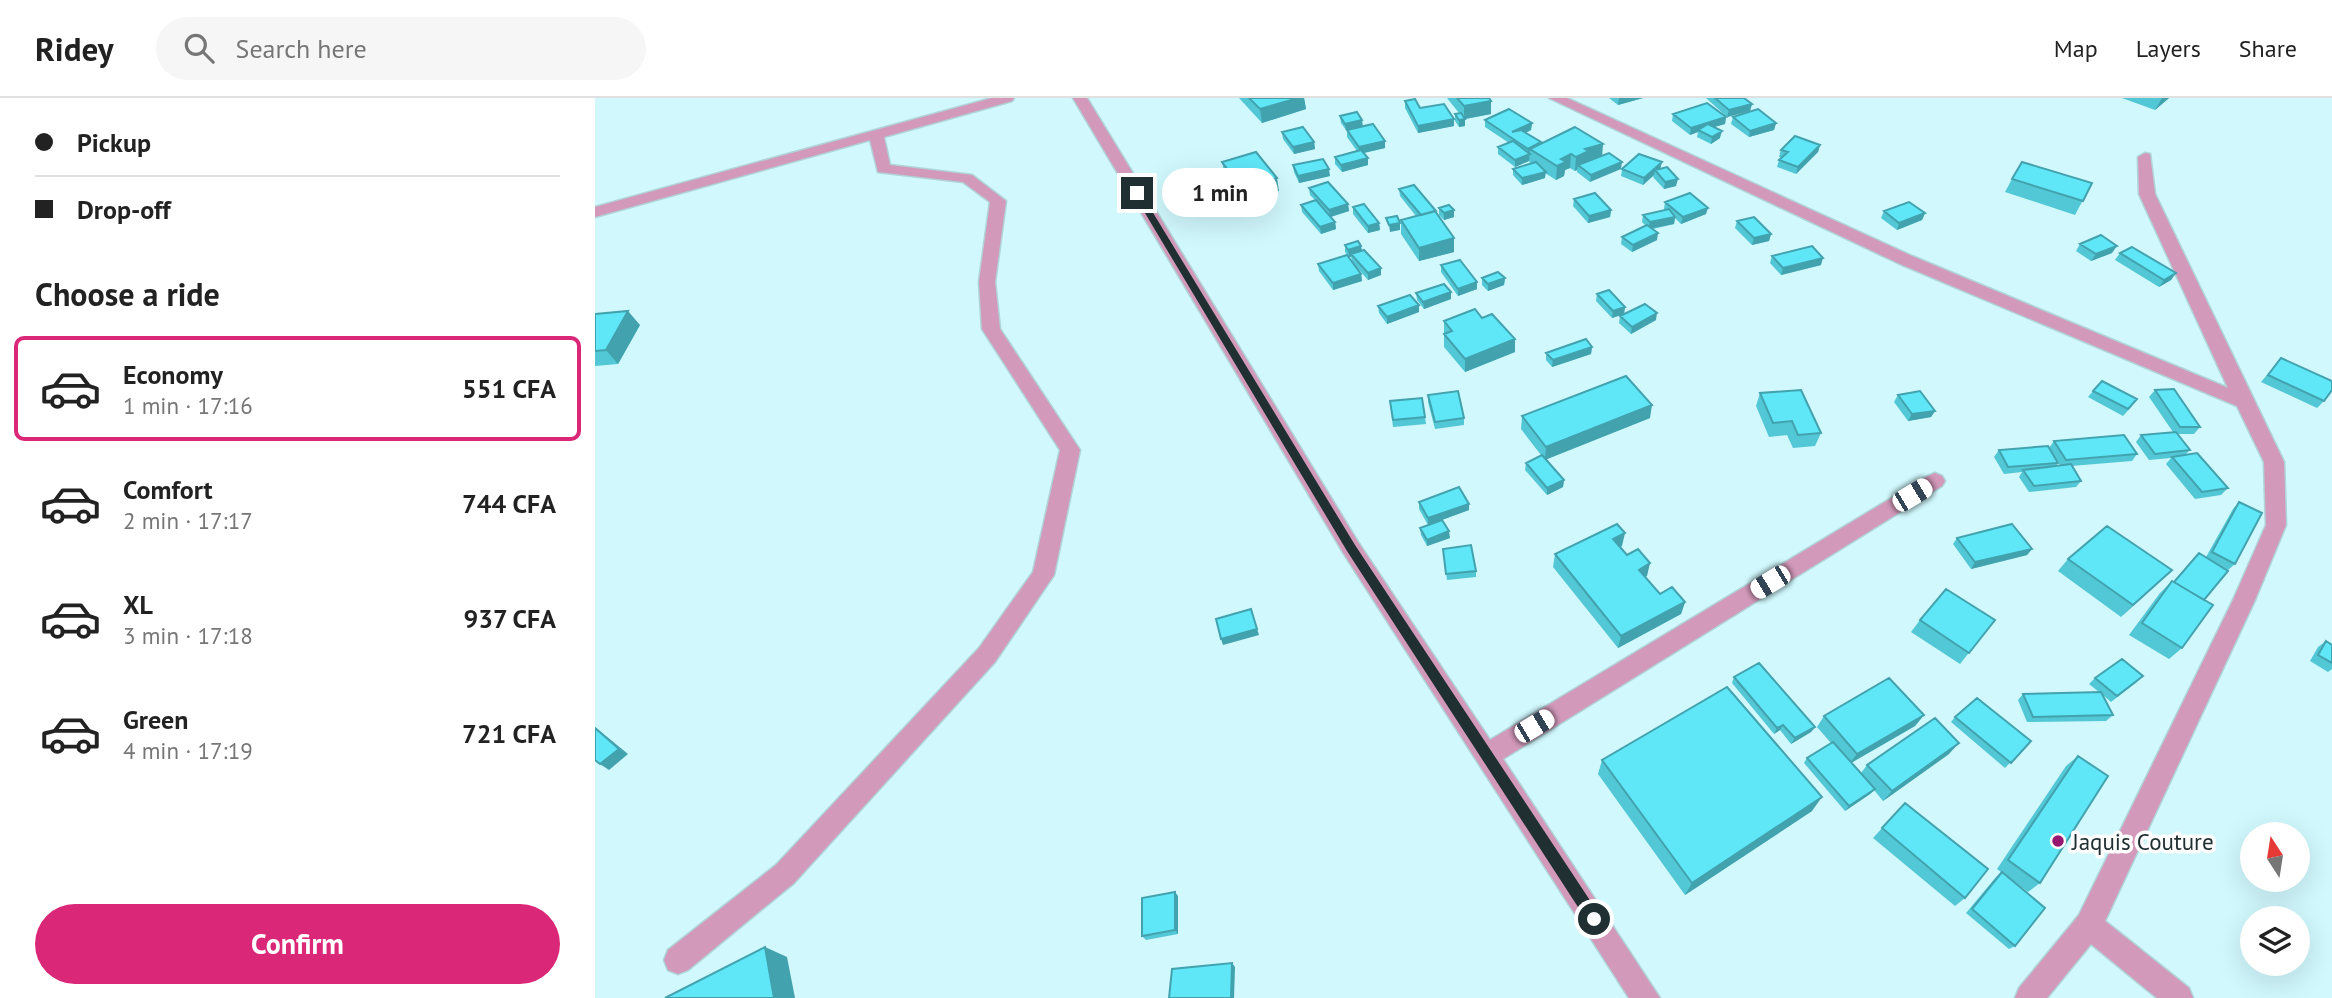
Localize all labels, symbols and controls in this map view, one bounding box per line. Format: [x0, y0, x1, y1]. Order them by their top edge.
search box [156, 17, 646, 80]
text: Ridey [35, 27, 114, 70]
icon: search [180, 29, 218, 67]
text: Search here [236, 32, 367, 65]
text: Map [2054, 33, 2098, 64]
text: Layers [2136, 33, 2201, 64]
text: Share [2239, 33, 2297, 64]
text: Pickup [77, 126, 151, 159]
callout: 1 min [1161, 168, 1277, 217]
route end [1121, 177, 1153, 209]
text: 1 min [1192, 178, 1248, 207]
text: Drop-off [77, 193, 171, 226]
text: Choose a ride [35, 273, 220, 315]
icon: car [39, 357, 102, 420]
text: Economy [123, 358, 223, 391]
text: 551 CFA [462, 372, 556, 405]
text: 1 min · 17:16 [123, 391, 253, 420]
icon: car [39, 472, 102, 535]
text: Comfort [123, 473, 213, 506]
car [1889, 475, 1936, 515]
text: 744 CFA [462, 487, 556, 520]
text: 2 min · 17:17 [123, 506, 253, 535]
car [1747, 562, 1794, 602]
icon: car [39, 587, 102, 650]
text: XL [123, 588, 153, 621]
text: 937 CFA [463, 602, 556, 635]
text: 3 min · 17:18 [123, 621, 253, 650]
icon: car [39, 702, 102, 765]
text: Green [123, 703, 188, 736]
car [1511, 706, 1558, 746]
text: 721 CFA [462, 717, 556, 750]
text: 4 min · 17:19 [123, 736, 253, 765]
north arrow [2240, 822, 2310, 892]
map controls [2240, 822, 2310, 976]
place label: Jaquis Couture [2071, 827, 2214, 856]
marker: Jaquis Couture [2050, 833, 2066, 849]
route start [1578, 903, 1610, 935]
button: Confirm [35, 904, 560, 984]
button: layers [2240, 906, 2310, 976]

